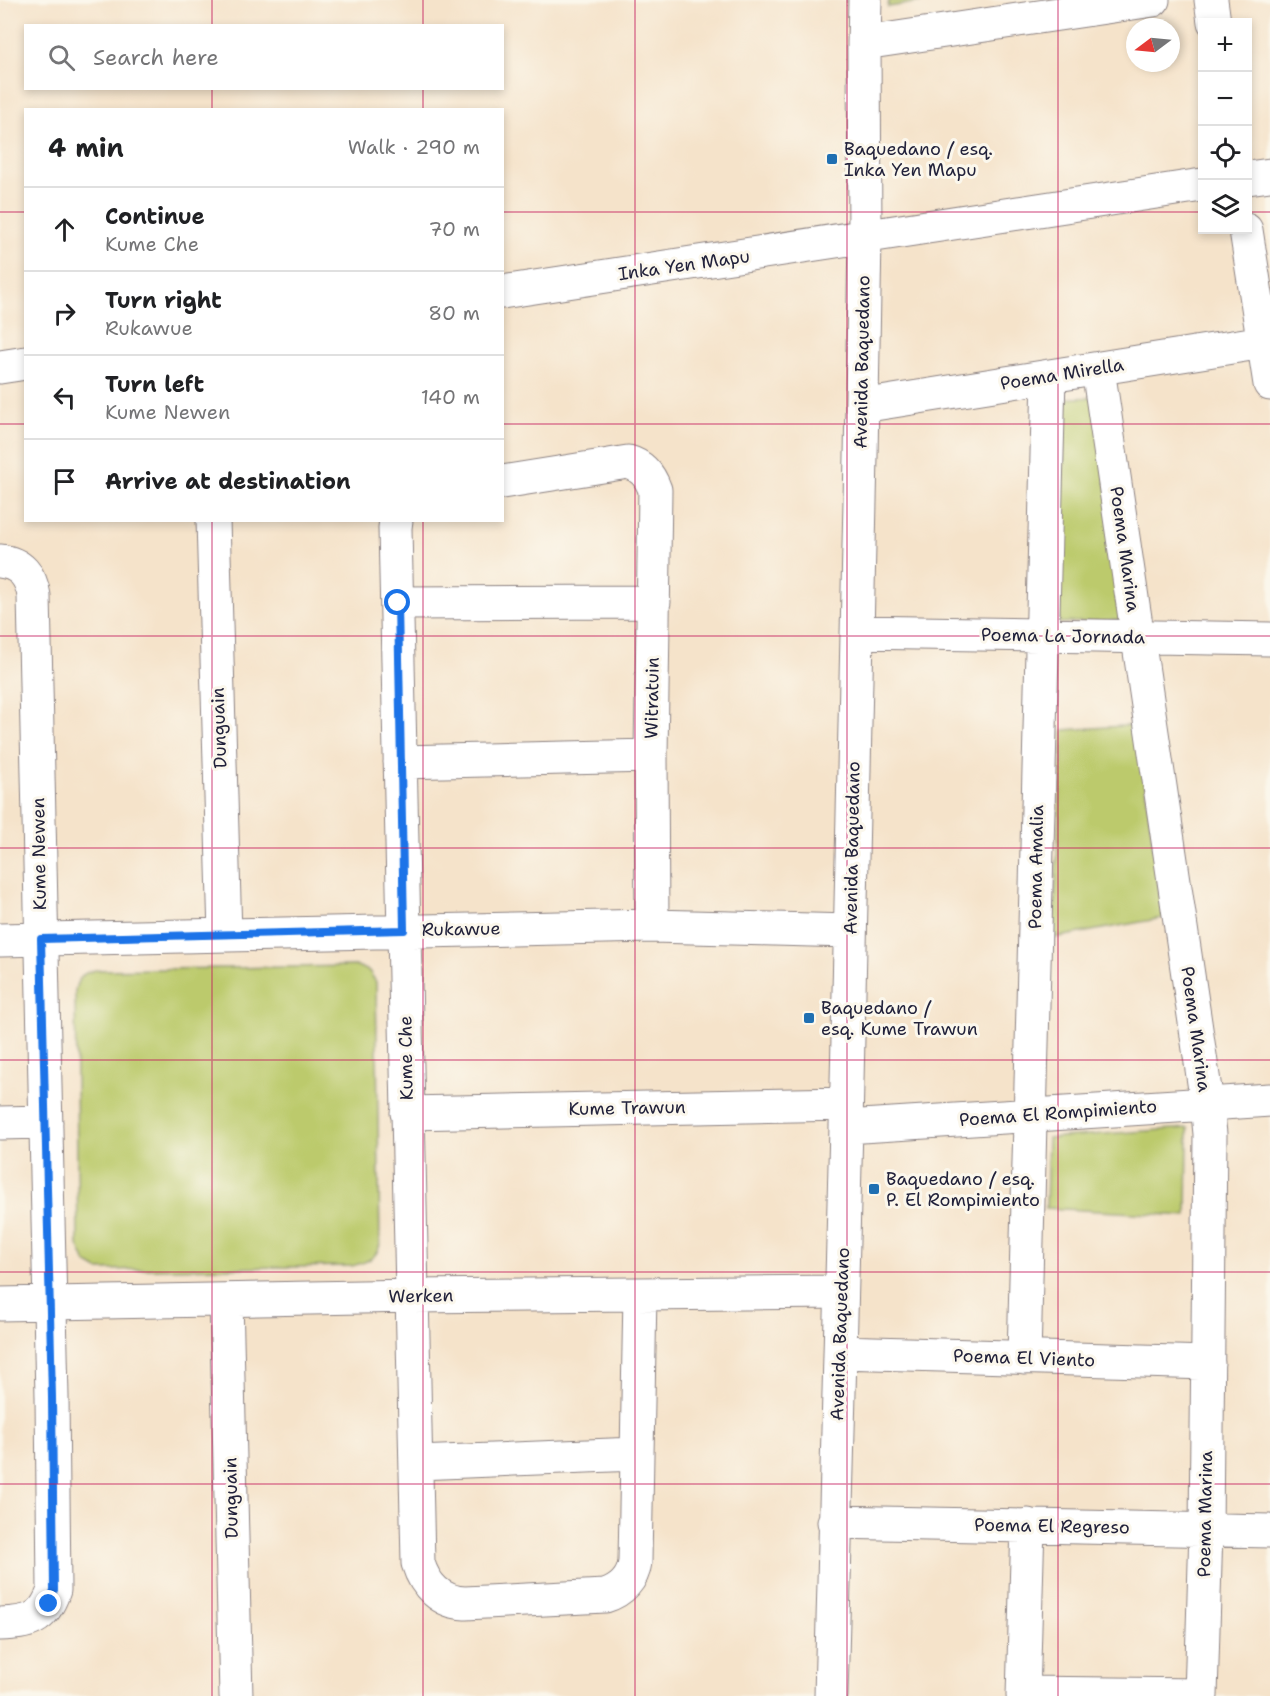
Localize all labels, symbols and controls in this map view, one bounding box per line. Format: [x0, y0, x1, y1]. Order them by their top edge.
north arrow [1126, 18, 1180, 72]
map controls [1198, 18, 1252, 234]
button: + [1198, 18, 1252, 72]
search box [24, 24, 504, 90]
icon: search [45, 41, 78, 74]
text: Search here [93, 43, 219, 72]
button: − [1198, 72, 1252, 126]
button: locate [1198, 126, 1252, 180]
text: 4 min [48, 130, 124, 165]
text: Walk · 290 m [348, 134, 480, 160]
place label: Baquedano / esq. Inka Yen Mapu [844, 137, 993, 182]
marker: Baquedano / esq. Inka Yen Mapu [825, 152, 839, 166]
button: layers [1198, 180, 1252, 234]
text: Continue [105, 202, 205, 231]
icon: ahead [48, 213, 81, 246]
text: 70 m [428, 216, 480, 242]
text: Kume Che [105, 231, 199, 257]
street label: Inka Yen Mapu [617, 244, 751, 286]
street label: Avenida Baquedano [848, 275, 876, 449]
text: Turn right [105, 286, 222, 315]
icon: right [48, 297, 81, 330]
text: 80 m [428, 300, 480, 326]
text: Rukawue [105, 315, 193, 341]
street label: Poema Mirella [998, 352, 1126, 396]
text: Turn left [105, 370, 204, 399]
icon: left [48, 381, 81, 414]
text: 140 m [421, 384, 480, 410]
text: Kume Newen [105, 399, 230, 425]
icon: arrive [48, 465, 81, 498]
text: Arrive at destination [105, 467, 351, 496]
street label: Poema Marina [1104, 485, 1146, 613]
route start [384, 589, 410, 615]
street label: Poema La Jornada [981, 623, 1145, 649]
street label: Witratuin [639, 657, 665, 739]
street label: Dunguain [206, 687, 232, 769]
street label: Avenida Baquedano [838, 761, 866, 935]
street label: Kume Newen [26, 797, 52, 911]
street label: Poema Amalia [1023, 805, 1049, 929]
street label: Rukawue [421, 916, 501, 942]
street label: Poema Marina [1175, 965, 1217, 1093]
place label: Baquedano / esq. Kume Trawun [821, 996, 978, 1041]
marker: Baquedano / esq. Kume Trawun [802, 1011, 816, 1025]
street label: Kume Che [393, 1015, 419, 1101]
street label: Poema El Rompimiento [958, 1094, 1158, 1132]
street label: Kume Trawun [568, 1095, 686, 1121]
place label: Baquedano / esq. P. El Rompimiento [886, 1167, 1040, 1212]
marker: Baquedano / esq. P. El Rompimiento [867, 1182, 881, 1196]
street label: Avenida Baquedano [825, 1247, 855, 1421]
street label: Werken [388, 1283, 454, 1309]
street label: Poema El Viento [953, 1344, 1095, 1372]
street label: Poema Marina [1192, 1451, 1218, 1577]
street label: Dunguain [218, 1457, 244, 1539]
street label: Poema El Regreso [974, 1513, 1130, 1539]
route end [35, 1590, 61, 1616]

